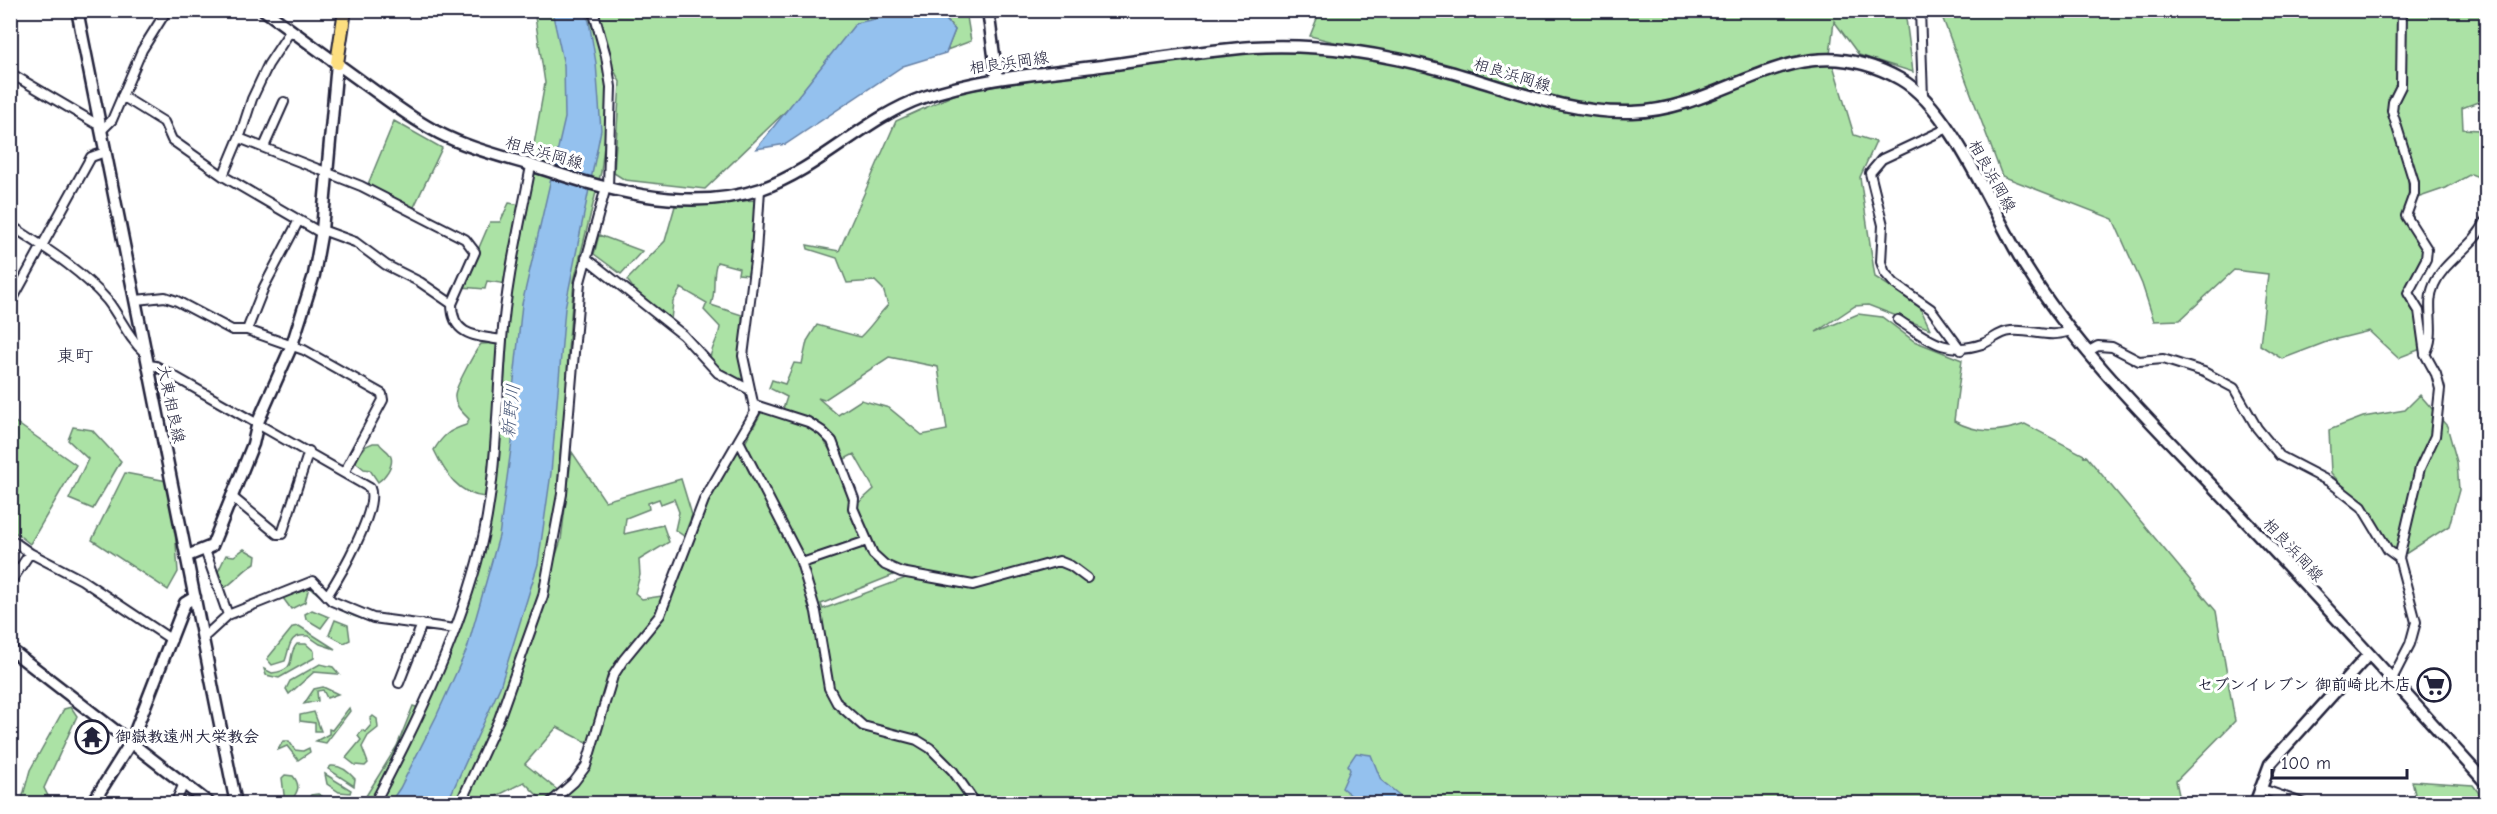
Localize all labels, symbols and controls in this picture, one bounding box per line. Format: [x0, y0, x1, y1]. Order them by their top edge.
street label: 相良浜岡線 [968, 49, 1050, 77]
street label: 相良浜岡線 [1471, 55, 1553, 95]
street label: 相良浜岡線 [503, 133, 585, 173]
street label: 相良浜岡線 [1965, 137, 2019, 215]
district label: 東町 [57, 346, 93, 367]
street label: 大東相良線 [154, 363, 188, 445]
water label: 新野川 [498, 383, 524, 439]
street label: 相良浜岡線 [2259, 515, 2327, 585]
supermarket icon: セブンイレブン 御前崎比木店 [2416, 667, 2452, 703]
place label: セブンイレブン 御前崎比木店 [2197, 676, 2411, 694]
temple icon: 御嶽教遠州大栄教会 [74, 719, 110, 755]
place label: 御嶽教遠州大栄教会 [115, 728, 259, 746]
scale bar [2272, 742, 2407, 780]
text: 100 m [2281, 753, 2331, 774]

